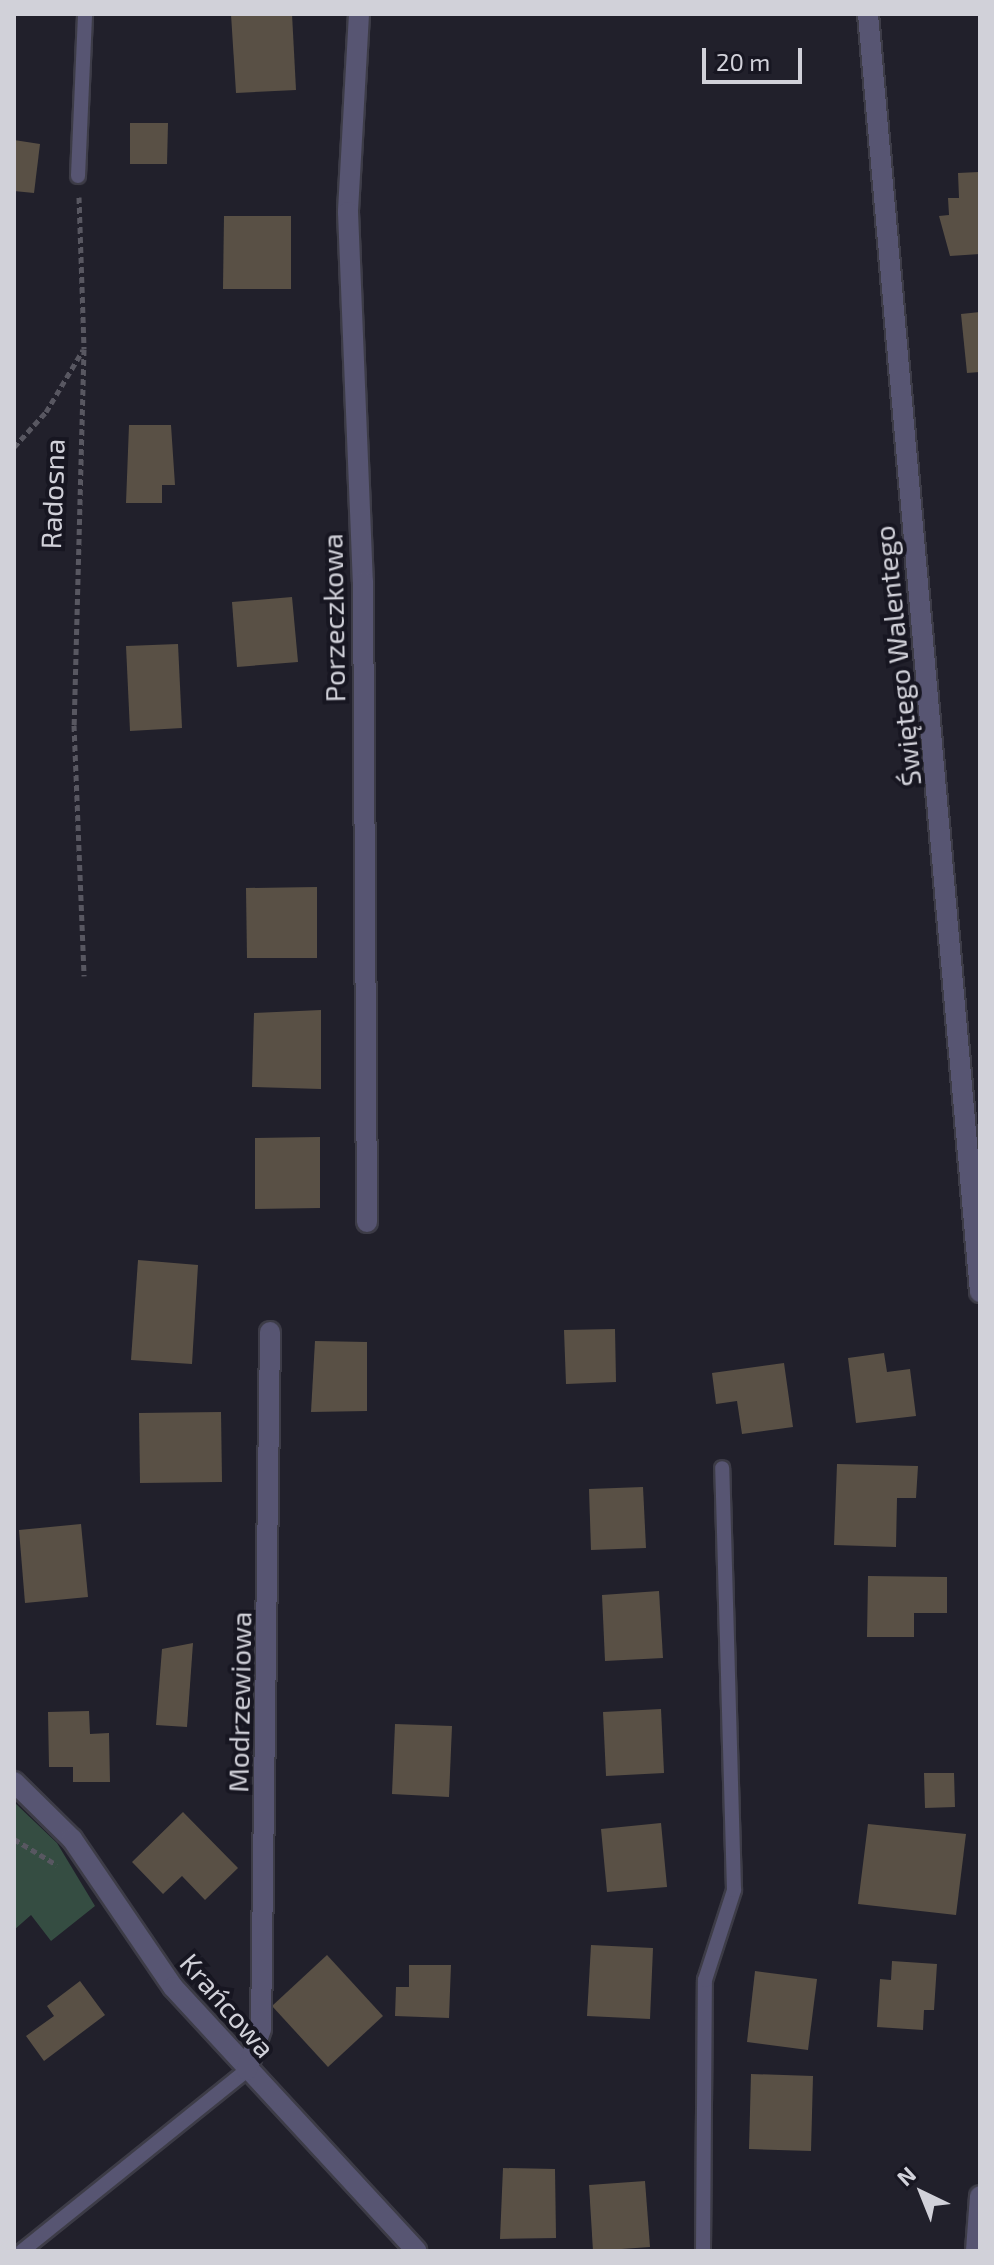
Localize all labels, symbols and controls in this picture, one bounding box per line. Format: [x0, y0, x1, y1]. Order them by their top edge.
scale bar [706, 32, 806, 82]
text: 20 m [716, 47, 770, 76]
street label: Radosna [33, 438, 71, 550]
street label: Świętego Walentego [867, 524, 927, 788]
street label: Porzeczkowa [315, 533, 351, 703]
street label: Modrzewiowa [221, 1611, 257, 1793]
street label: Krańcowa [174, 1946, 282, 2064]
north arrow [882, 2153, 962, 2233]
text: N [891, 2161, 920, 2190]

